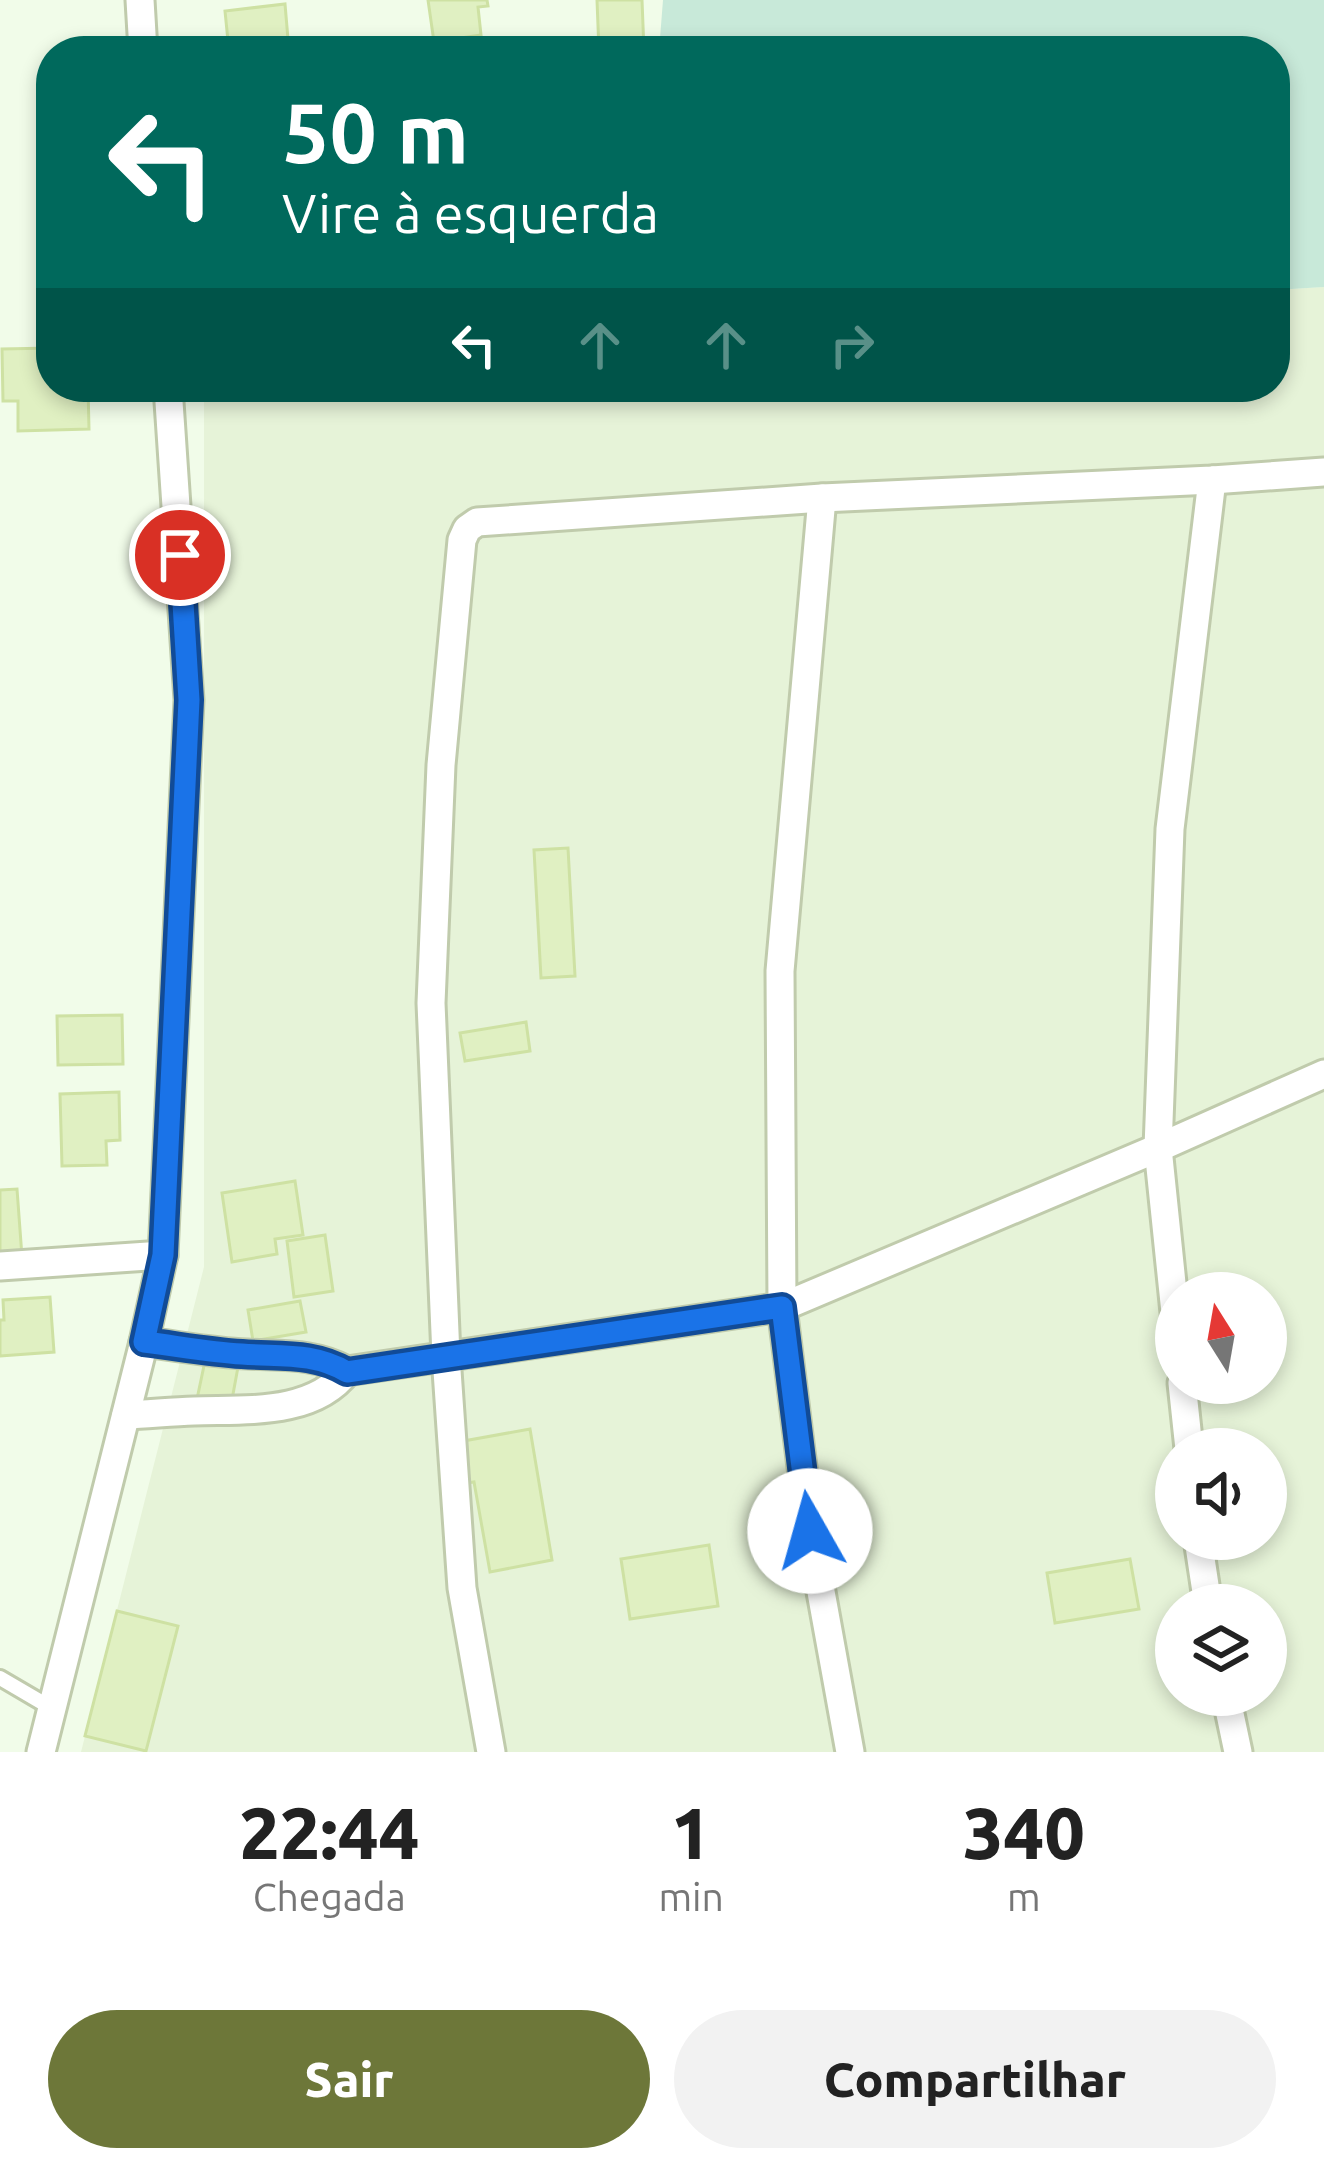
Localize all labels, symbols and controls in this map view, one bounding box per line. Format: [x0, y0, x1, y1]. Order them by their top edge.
icon: left [84, 84, 240, 240]
text: 50 m [282, 85, 469, 179]
text: Vire à esquerda [282, 183, 659, 243]
icon: left [441, 312, 507, 378]
icon: ahead [567, 312, 633, 378]
icon: ahead [693, 312, 759, 378]
icon: right [819, 312, 885, 378]
pin [129, 504, 231, 606]
icon: arrive [147, 522, 213, 588]
north arrow [1155, 1272, 1287, 1404]
map controls [1155, 1272, 1287, 1716]
button: sound [1155, 1428, 1287, 1560]
position arrow [747, 1468, 873, 1594]
button: layers [1155, 1584, 1287, 1716]
text: 22:44 [239, 1792, 419, 1873]
text: 1 [671, 1792, 711, 1873]
text: 340 [963, 1792, 1085, 1873]
text: Chegada [253, 1875, 406, 1918]
text: min [658, 1875, 724, 1918]
text: m [1007, 1875, 1041, 1918]
button: Sair [48, 2010, 650, 2148]
button: Compartilhar [674, 2010, 1276, 2148]

